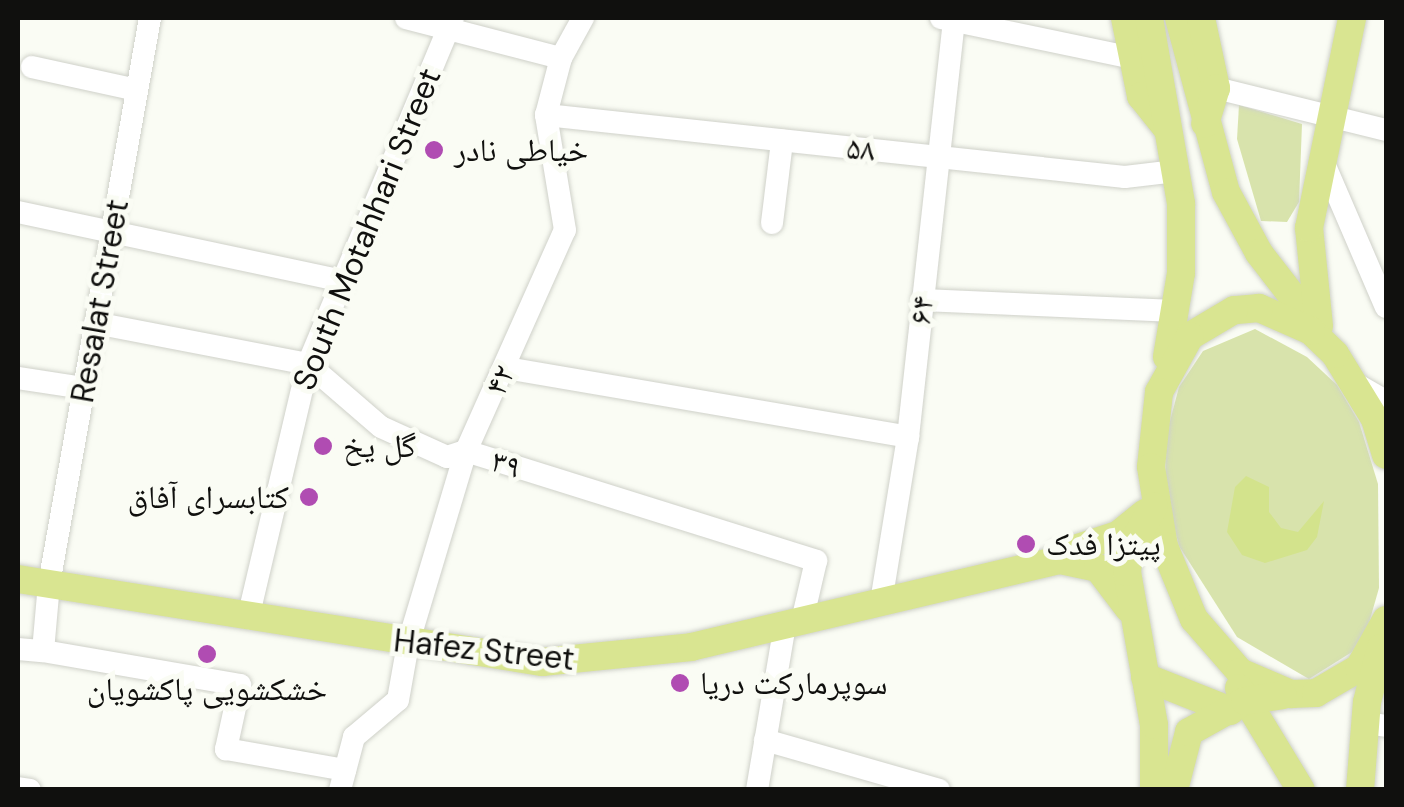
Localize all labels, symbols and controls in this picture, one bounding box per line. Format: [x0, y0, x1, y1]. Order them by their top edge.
street label: South Motahhari Street [285, 63, 449, 395]
street label: ۵۸ [845, 128, 877, 170]
place label: خیاطی نادر [454, 131, 588, 169]
marker: خیاطی نادر [423, 139, 445, 161]
street label: Resalat Street [63, 196, 137, 406]
street label: ۶۴ [900, 293, 942, 327]
street label: ۴۲ [477, 359, 523, 401]
place label: گل یخ [343, 427, 416, 465]
marker: گل یخ [312, 435, 334, 457]
street label: ۳۹ [487, 441, 525, 487]
place label: کتابسرای آفاق [127, 478, 289, 516]
marker: کتابسرای آفاق [298, 486, 320, 508]
place label: پیتزا فدک [1046, 525, 1161, 563]
marker: پیتزا فدک [1015, 533, 1037, 555]
street label: Hafez Street [392, 621, 576, 679]
marker: خشکشویی پاکشویان [196, 643, 218, 665]
place label: سوپرمارکت دریا [700, 664, 888, 702]
place label: خشکشویی پاکشویان [87, 670, 327, 708]
marker: سوپرمارکت دریا [669, 672, 691, 694]

